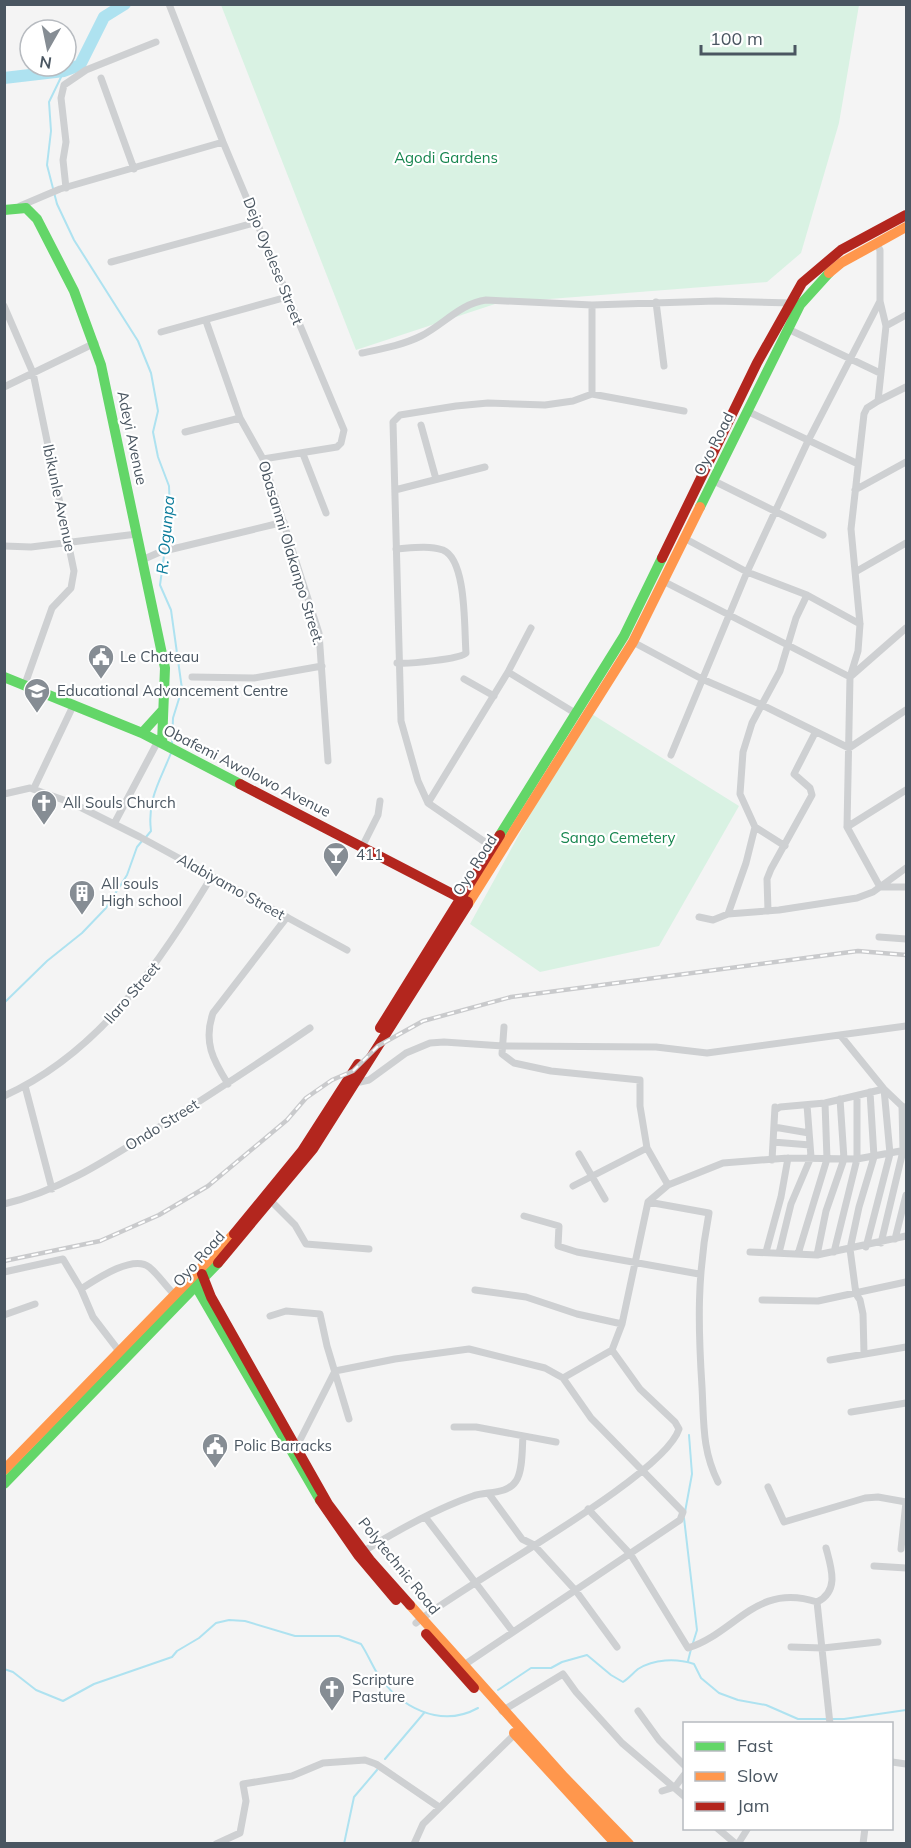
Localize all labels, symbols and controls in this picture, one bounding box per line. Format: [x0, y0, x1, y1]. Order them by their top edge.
north arrow [18, 18, 78, 78]
scale bar [701, 18, 796, 56]
text: 100 m [710, 27, 763, 50]
text: N [38, 52, 53, 74]
park label: Agodi Gardens [394, 148, 498, 167]
street label: Dejo Oyelese Street [239, 194, 308, 327]
street label: Adeyi Avenue [113, 389, 152, 487]
street label: Oyo Road [689, 409, 738, 479]
street label: Ibikunle Avenue [39, 442, 80, 553]
street label: Obasanmi Olakanpo Street. [254, 458, 329, 647]
water label: R. Ogunpa [152, 494, 178, 575]
public building icon: Le Chateau [86, 642, 116, 680]
place label: Le Chateau [120, 647, 199, 666]
school or university icon: Educational Advancement Centre [22, 676, 52, 714]
place label: Educational Advancement Centre [57, 681, 288, 700]
street label: Obafemi Awolowo Avenue [160, 720, 334, 821]
church icon: All Souls Church [29, 788, 59, 826]
place label: All Souls Church [63, 793, 176, 812]
park label: Sango Cemetery [560, 828, 676, 847]
street label: Oyo Road [448, 831, 501, 899]
bar icon: 411 [321, 840, 351, 878]
place label: 411 [356, 845, 383, 864]
street label: Alabiyamo Street [174, 849, 288, 924]
place label: All souls High school [101, 874, 182, 910]
building icon: All souls High school [67, 878, 97, 916]
street label: Ilaro Street [100, 958, 164, 1027]
street label: Ondo Street [121, 1094, 202, 1155]
street label: Oyo Road [169, 1227, 229, 1291]
public building icon: Polic Barracks [200, 1431, 230, 1469]
place label: Polic Barracks [234, 1436, 332, 1455]
street label: Polytechnic Road [354, 1513, 444, 1618]
place label: Scripture Pasture [352, 1670, 414, 1706]
church icon: Scripture Pasture [317, 1674, 347, 1712]
legend [683, 1722, 893, 1830]
text: Fast [737, 1734, 773, 1757]
text: Slow [737, 1764, 779, 1787]
text: Jam [737, 1794, 770, 1817]

